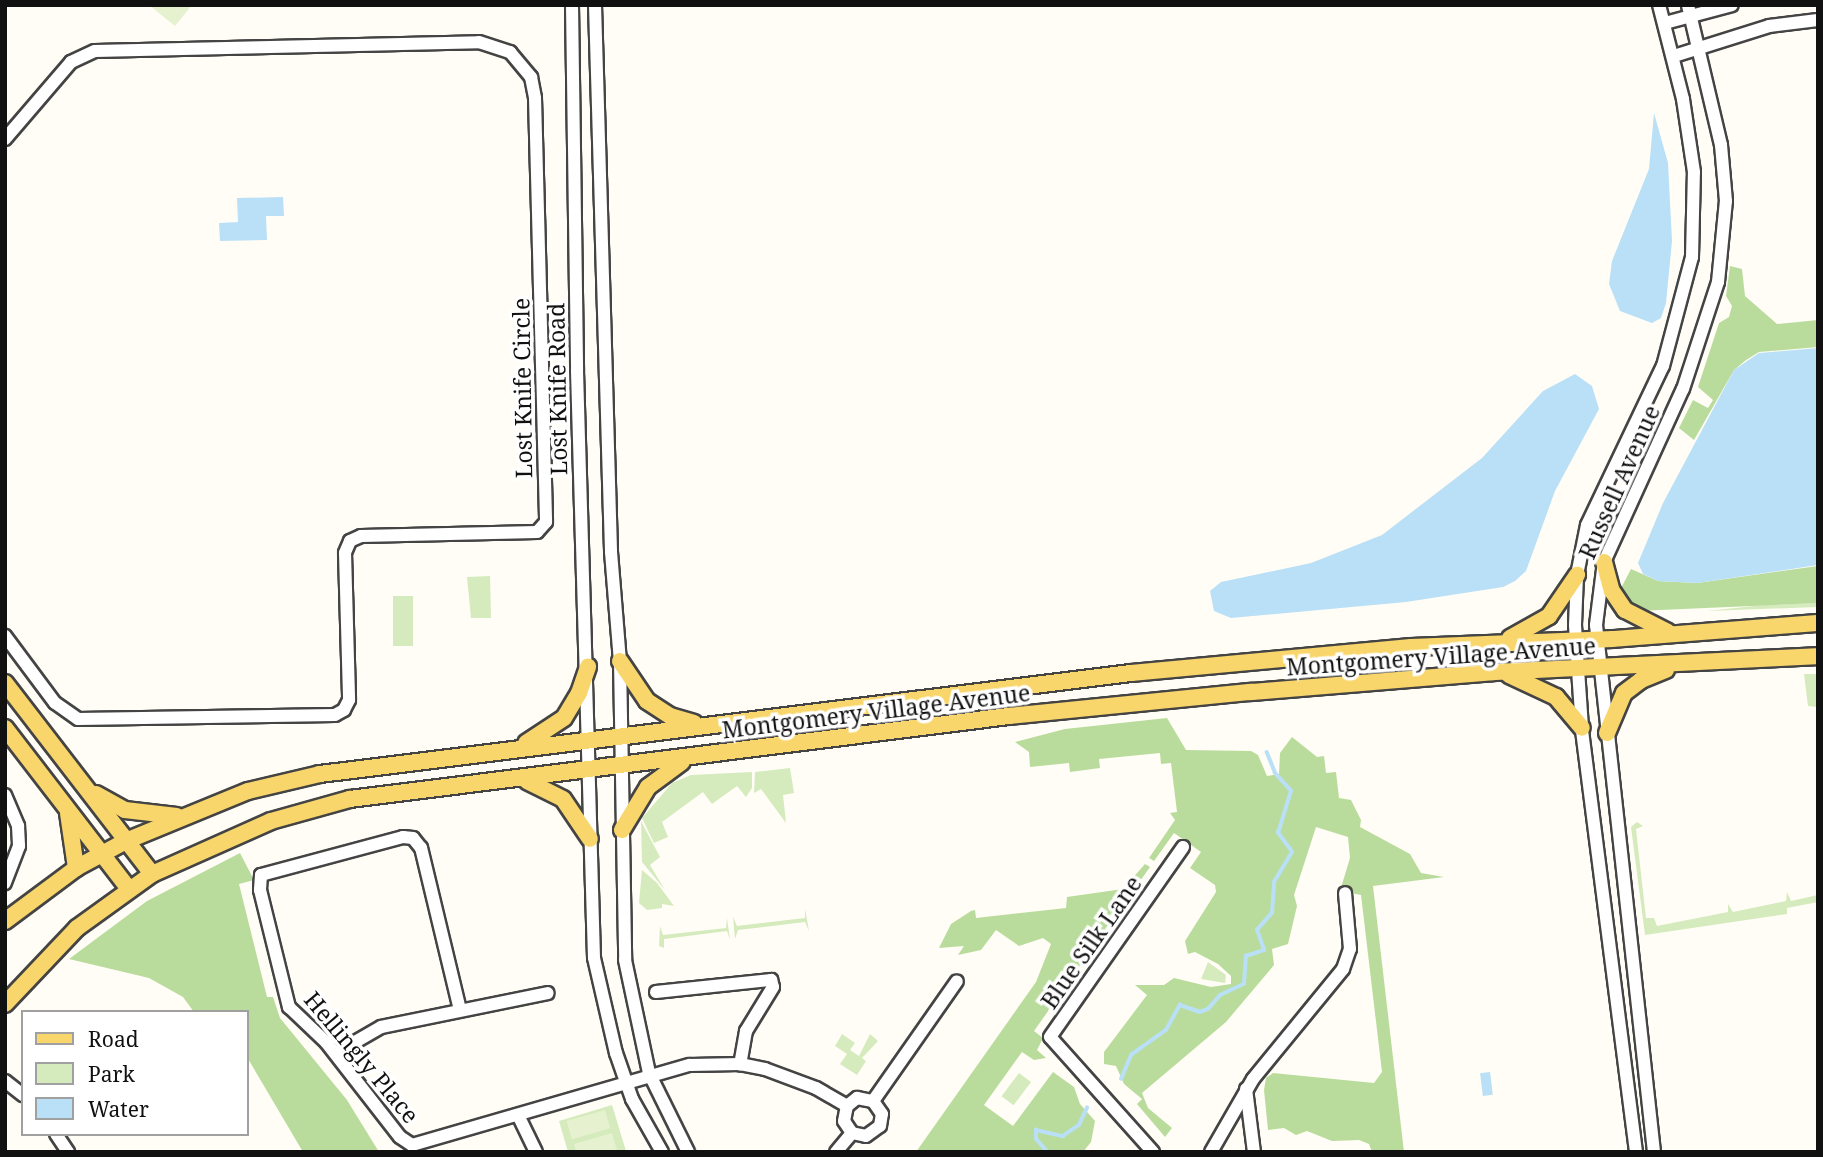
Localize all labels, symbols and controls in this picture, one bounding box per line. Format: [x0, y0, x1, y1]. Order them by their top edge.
street label: Lost Knife Circle [507, 298, 537, 478]
street label: Lost Knife Road [542, 302, 572, 476]
street label: Russell Avenue [1573, 401, 1665, 563]
street label: Montgomery Village Avenue [1285, 631, 1597, 681]
street label: Montgomery Village Avenue [720, 678, 1032, 744]
street label: Blue Silk Lane [1035, 870, 1147, 1014]
street label: Hellingly Place [299, 986, 425, 1128]
legend [21, 1010, 248, 1136]
text: Road [88, 1025, 139, 1053]
text: Park [88, 1060, 135, 1088]
text: Water [88, 1095, 149, 1123]

